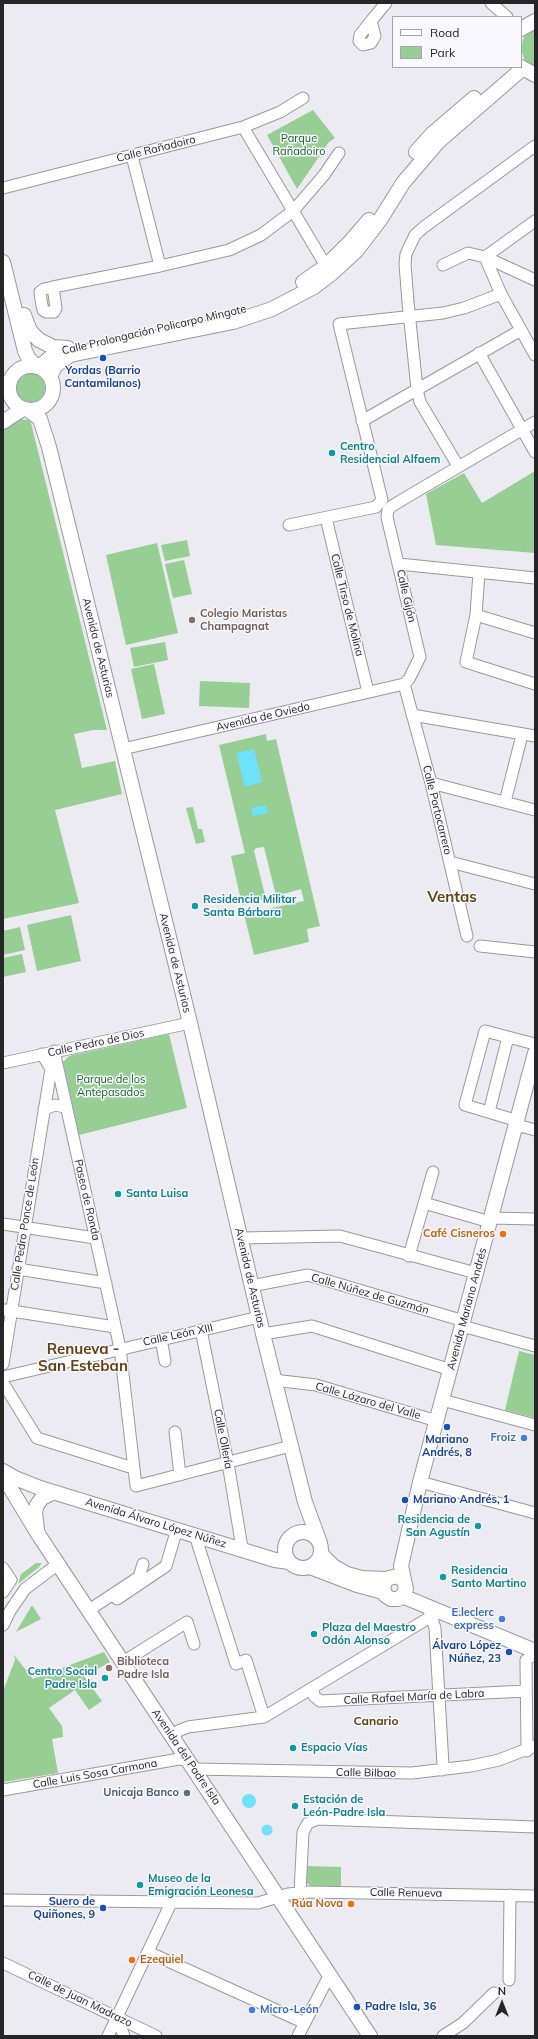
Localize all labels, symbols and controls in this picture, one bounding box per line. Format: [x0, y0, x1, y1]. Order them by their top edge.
legend [392, 16, 522, 68]
text: Road [430, 25, 459, 40]
text: Park [430, 45, 455, 60]
park label: Parque Rañadoiro [273, 132, 325, 158]
street label: Calle Rañadoiro [115, 133, 197, 165]
street label: Calle Prolongación Policarpo Mingote [61, 302, 247, 358]
marker: Yordas (Barrio Cantamilanos) [98, 353, 108, 363]
place label: Yordas (Barrio Cantamilanos) [65, 364, 141, 390]
place label: Centro Residencial Alfaem [340, 440, 440, 466]
marker: Centro Residencial Alfaem [327, 448, 337, 458]
street label: Calle Tirso de Molina [328, 552, 366, 658]
street label: Calle Gijón [393, 568, 419, 624]
street label: Avenida de Asturias [79, 597, 117, 699]
place label: Colegio Maristas Champagnat [200, 607, 287, 633]
marker: Colegio Maristas Champagnat [187, 615, 197, 625]
street label: Avenida de Oviedo [215, 700, 311, 734]
street label: Calle Portocarrero [420, 764, 454, 856]
district label: Ventas [427, 888, 477, 906]
place label: Residencia Militar Santa Bárbara [203, 893, 296, 919]
marker: Residencia Militar Santa Bárbara [190, 901, 200, 911]
street label: Avenida de Asturias [156, 912, 194, 1014]
street label: Calle Pedro de Dios [46, 1026, 146, 1060]
park label: Parque de los Antepasados [76, 1073, 146, 1099]
street label: Calle Pedro Ponce de León [8, 1157, 42, 1291]
street label: Paseo de Ronda [71, 1158, 103, 1242]
place label: Santa Luisa [126, 1187, 188, 1201]
marker: Santa Luisa [113, 1189, 123, 1199]
street label: Avenida de Asturias [232, 1227, 268, 1329]
place label: Café Cisneros [423, 1227, 495, 1241]
marker: Café Cisneros [498, 1229, 508, 1239]
street label: Avenida Mariano Andrés [444, 1246, 490, 1372]
street label: Calle Núñez de Guzmán [310, 1271, 430, 1317]
street label: Calle León XIII [142, 1321, 214, 1349]
district label: Renueva - San Esteban [38, 1340, 128, 1375]
street label: Calle Lázaro del Valle [314, 1380, 422, 1422]
street label: Calle Ollería [211, 1408, 235, 1470]
marker: Mariano Andrés, 8 [442, 1422, 452, 1432]
place label: Froiz [490, 1431, 516, 1445]
place label: Mariano Andrés, 8 [422, 1433, 472, 1459]
marker: Froiz [519, 1433, 529, 1443]
place label: Mariano Andrés, 1 [413, 1493, 509, 1507]
street label: Avenida Álvaro López Núñez [84, 1495, 228, 1551]
marker: Mariano Andrés, 1 [400, 1495, 410, 1505]
place label: Residencia de San Agustín [397, 1513, 470, 1539]
marker: Residencia de San Agustín [473, 1521, 483, 1531]
place label: Residencia Santo Martino [451, 1564, 526, 1590]
marker: Residencia Santo Martino [438, 1572, 448, 1582]
place label: E.leclerc express [451, 1606, 494, 1632]
marker: E.leclerc express [497, 1614, 507, 1624]
place label: Plaza del Maestro Odón Alonso [322, 1621, 416, 1647]
marker: Plaza del Maestro Odón Alonso [309, 1629, 319, 1639]
place label: Álvaro López Núñez, 23 [432, 1639, 501, 1665]
marker: Álvaro López Núñez, 23 [504, 1647, 514, 1657]
place label: Biblioteca Padre Isla [117, 1655, 169, 1681]
marker: Biblioteca Padre Isla [104, 1663, 114, 1673]
place label: Centro Social Padre Isla [28, 1665, 97, 1691]
marker: Centro Social Padre Isla [100, 1673, 110, 1683]
street label: Calle Rafael María de Labra [343, 1687, 485, 1707]
street label: Avenida del Padre Isla [149, 1706, 223, 1808]
district label: Canario [353, 1714, 399, 1728]
place label: Espacio Vías [301, 1741, 368, 1755]
marker: Espacio Vías [288, 1743, 298, 1753]
street label: Calle Luis Sosa Carmona [32, 1757, 158, 1791]
street label: Calle Bilbao [336, 1766, 396, 1780]
place label: Unicaja Banco [103, 1786, 179, 1800]
marker: Unicaja Banco [182, 1788, 192, 1798]
place label: Estación de León-Padre Isla [303, 1793, 385, 1819]
marker: Estación de León-Padre Isla [290, 1801, 300, 1811]
place label: Museo de la Emigración Leonesa [148, 1872, 253, 1898]
marker: Museo de la Emigración Leonesa [135, 1880, 145, 1890]
street label: Calle Renueva [370, 1886, 442, 1900]
place label: Suero de Quiñones, 9 [33, 1895, 95, 1921]
place label: Rúa Nova [291, 1897, 343, 1911]
marker: Rúa Nova [346, 1899, 356, 1909]
marker: Suero de Quiñones, 9 [98, 1903, 108, 1913]
place label: Ezequiel [140, 1953, 183, 1967]
marker: Ezequiel [127, 1955, 137, 1965]
street label: Calle de Juan Madrazo [26, 1968, 134, 2030]
north arrow [482, 1983, 522, 2023]
text: N [498, 1984, 506, 1998]
place label: Padre Isla, 36 [365, 2000, 436, 2014]
marker: Padre Isla, 36 [352, 2002, 362, 2012]
place label: Micro-León [260, 2003, 319, 2017]
marker: Micro-León [247, 2005, 257, 2015]

